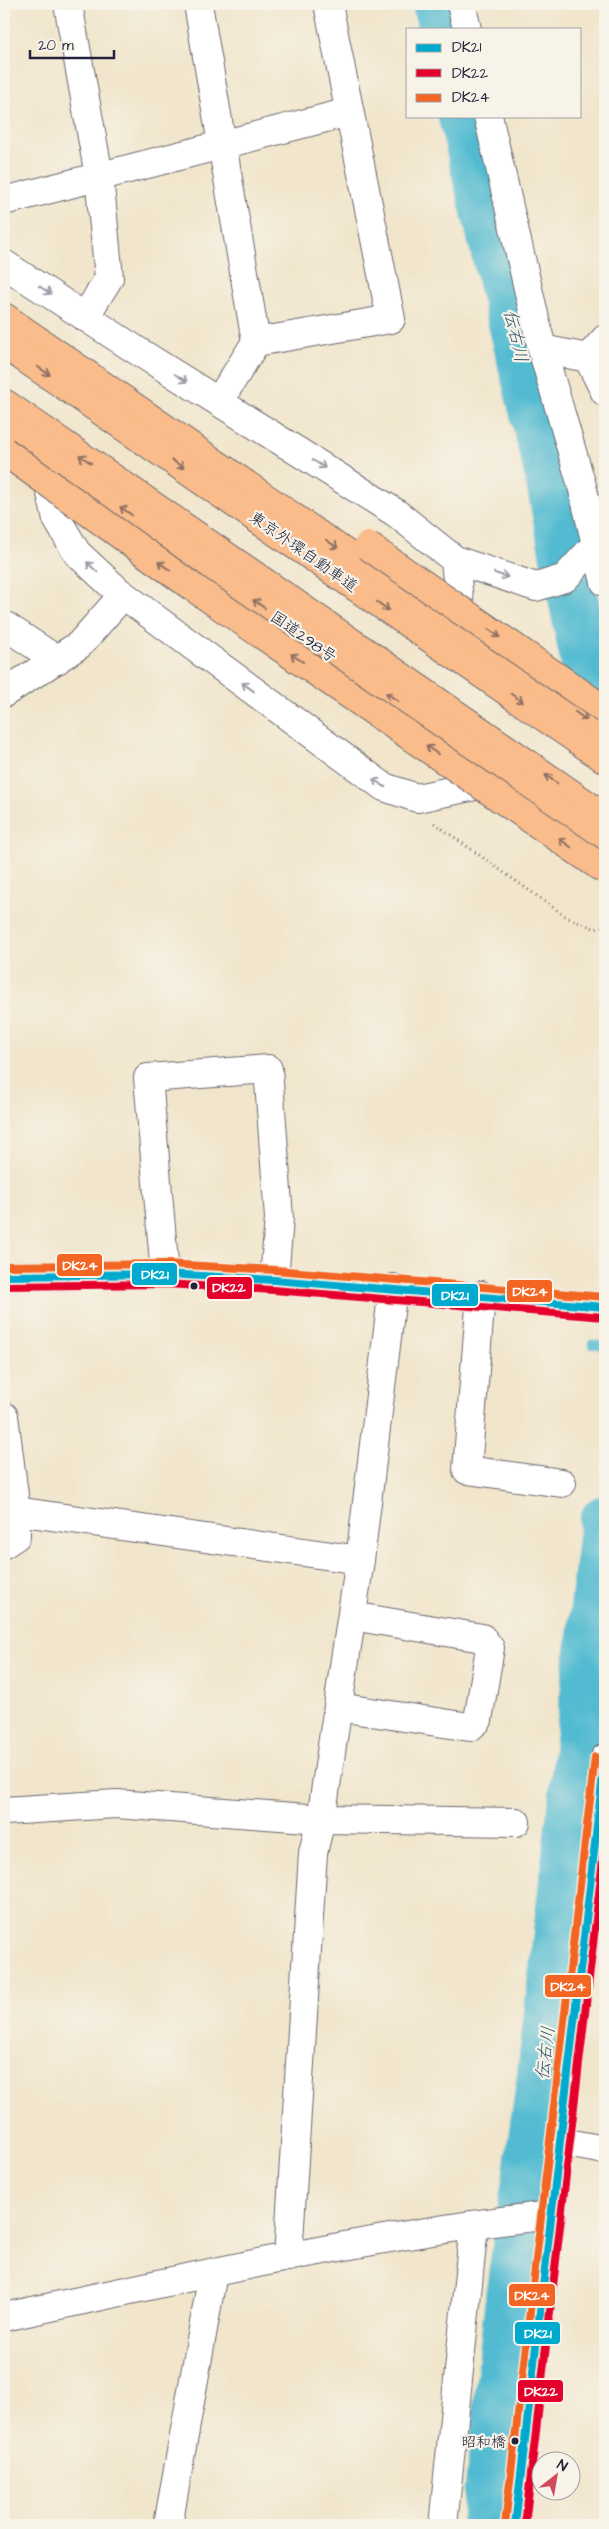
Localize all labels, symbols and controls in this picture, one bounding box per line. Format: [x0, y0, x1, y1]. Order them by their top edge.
scale bar [30, 28, 114, 60]
legend [406, 28, 582, 118]
text: 20 m [38, 35, 74, 56]
text: DK21 [452, 37, 481, 58]
text: DK22 [452, 63, 488, 84]
text: DK24 [452, 87, 490, 108]
one-way arrow [37, 285, 51, 295]
water label: 伝右川 [497, 307, 534, 365]
one-way arrow [37, 366, 51, 376]
one-way arrow [174, 373, 188, 383]
one-way arrow [79, 454, 93, 464]
one-way arrow [170, 459, 184, 469]
one-way arrow [312, 459, 326, 470]
one-way arrow [119, 506, 133, 516]
street label: 東京外環自動車道 [245, 506, 362, 598]
one-way arrow [325, 539, 339, 549]
one-way arrow [86, 561, 98, 573]
one-way arrow [157, 561, 171, 571]
one-way arrow [493, 571, 509, 580]
one-way arrow [252, 599, 266, 609]
one-way arrow [376, 601, 390, 611]
street label: 国道298号 [266, 606, 341, 668]
one-way arrow [487, 628, 501, 638]
one-way arrow [291, 653, 305, 663]
one-way arrow [242, 682, 255, 693]
one-way arrow [386, 692, 400, 702]
one-way arrow [510, 693, 524, 703]
one-way arrow [574, 711, 588, 721]
one-way arrow [425, 745, 439, 755]
one-way arrow [544, 774, 558, 784]
one-way arrow [373, 778, 387, 788]
one-way arrow [558, 838, 572, 848]
line badge: DK24 [56, 1253, 103, 1277]
text: DK24 [62, 1256, 98, 1276]
line badge: DK21 [131, 1262, 178, 1286]
text: DK21 [141, 1265, 169, 1285]
line badge: DK22 [206, 1276, 253, 1300]
text: DK22 [212, 1278, 247, 1298]
line badge: DK24 [506, 1279, 553, 1303]
unlabelled marker [189, 1281, 199, 1291]
text: DK24 [512, 1282, 548, 1302]
line badge: DK21 [431, 1283, 479, 1307]
text: DK21 [441, 1286, 469, 1306]
line badge: DK24 [544, 1974, 592, 1998]
text: DK24 [550, 1977, 586, 1997]
water label: 伝右川 [530, 2025, 561, 2081]
line badge: DK24 [508, 2283, 556, 2307]
text: DK24 [514, 2286, 550, 2306]
line badge: DK21 [514, 2321, 561, 2345]
text: DK21 [524, 2324, 552, 2344]
line badge: DK22 [517, 2379, 564, 2403]
text: DK22 [524, 2382, 559, 2402]
place label: 昭和橋 [461, 2432, 506, 2453]
marker: 昭和橋 [510, 2436, 520, 2446]
north arrow [532, 2452, 582, 2502]
text: N [553, 2455, 571, 2477]

